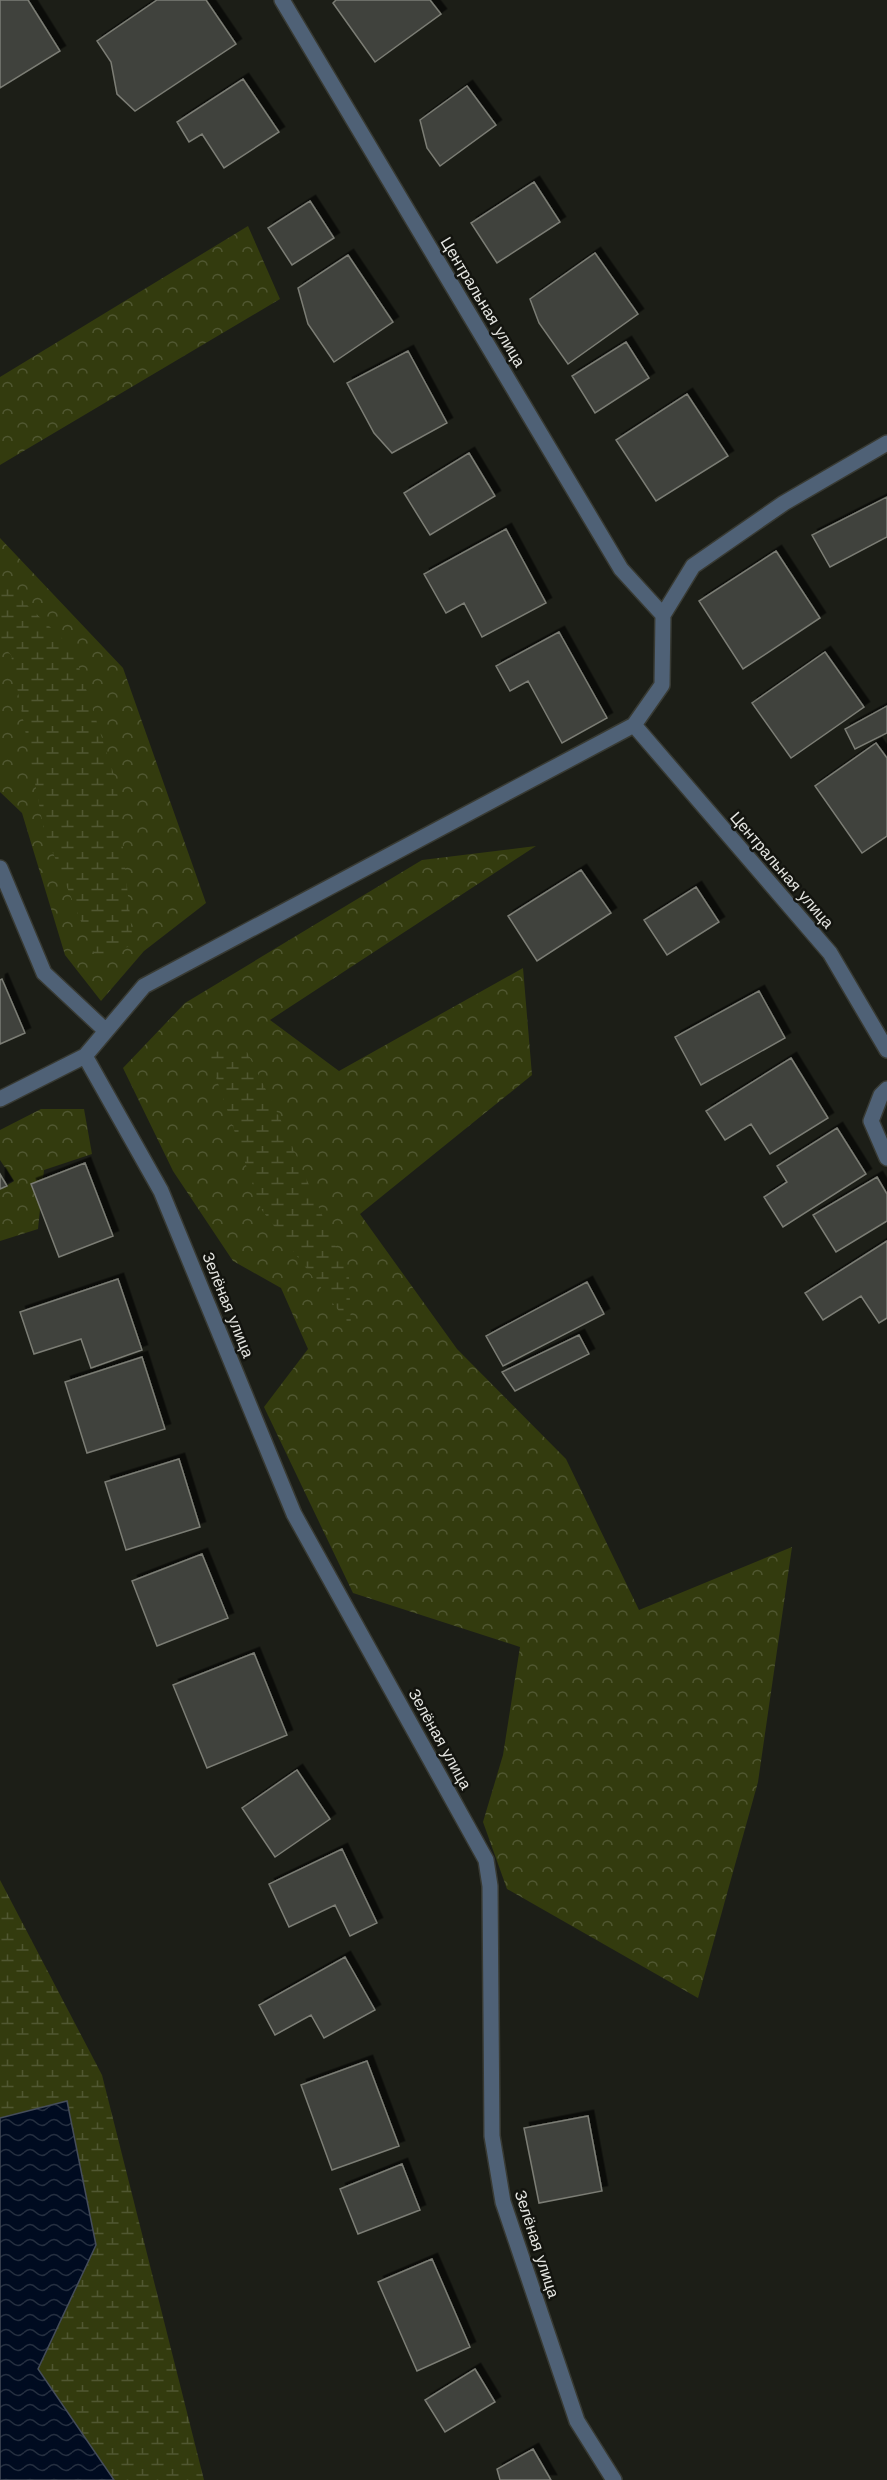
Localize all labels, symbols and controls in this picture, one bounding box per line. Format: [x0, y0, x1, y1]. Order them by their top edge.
street label: Центральная улица [437, 234, 529, 370]
street label: Центральная улица [726, 808, 838, 932]
street label: Зелёная улица [198, 1249, 258, 1361]
street label: Зелёная улица [405, 1685, 476, 1793]
street label: Зелёная улица [511, 2188, 563, 2300]

